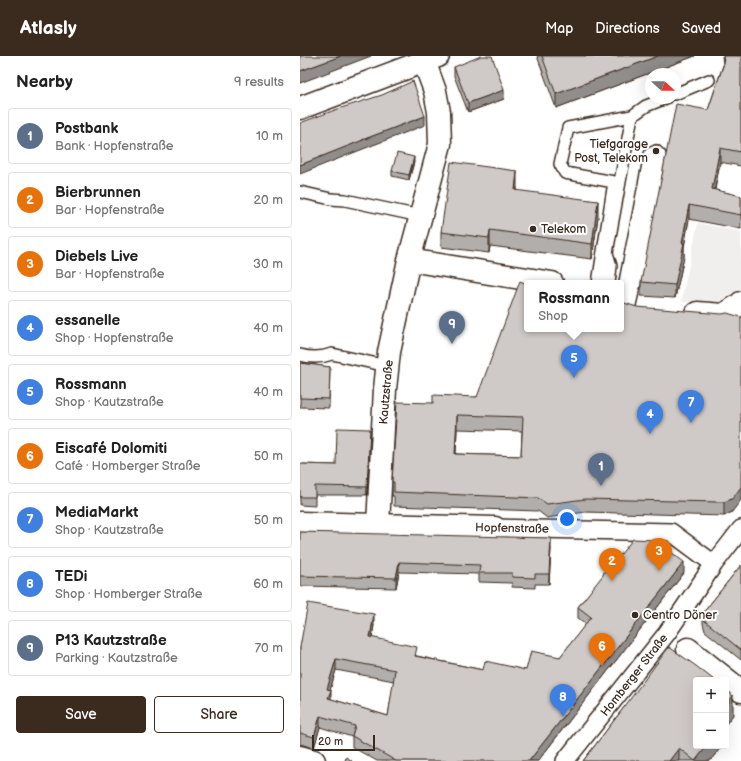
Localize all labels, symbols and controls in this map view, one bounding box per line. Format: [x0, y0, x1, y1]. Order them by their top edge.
text: Atlasly [20, 17, 77, 40]
text: Map [545, 20, 573, 37]
text: Directions [595, 20, 660, 37]
text: Saved [682, 20, 721, 37]
north arrow [645, 68, 681, 104]
text: Nearby [16, 72, 73, 92]
text: 9 results [234, 74, 284, 90]
text: Postbank [55, 119, 118, 138]
text: 1 [27, 128, 33, 144]
text: 10 m [256, 128, 283, 144]
place label: Tiefgarage Post, Telekom [574, 137, 648, 166]
text: Bank · Hopfenstraße [55, 138, 174, 154]
marker: Tiefgarage Post, Telekom [651, 146, 661, 156]
text: Bierbrunnen [55, 183, 141, 202]
text: 2 [26, 192, 34, 208]
text: 20 m [253, 192, 283, 208]
text: Bar · Hopfenstraße [55, 202, 165, 218]
place label: Telekom [541, 222, 586, 237]
marker: Telekom [528, 224, 538, 234]
text: Diebels Live [55, 247, 138, 266]
text: 3 [26, 256, 34, 272]
text: 30 m [253, 256, 283, 272]
text: Bar · Hopfenstraße [55, 266, 165, 282]
popup [524, 280, 624, 332]
text: Rossmann [538, 289, 610, 308]
text: Shop [538, 308, 568, 324]
text: essanelle [55, 311, 120, 330]
pin: 9 [439, 311, 465, 344]
text: 4 [26, 320, 34, 336]
text: 40 m [253, 320, 283, 336]
text: Shop · Hopfenstraße [55, 330, 174, 346]
pin: 5 [561, 345, 587, 378]
street label: Kautzstraße [376, 359, 397, 425]
text: Rossmann [55, 375, 127, 394]
text: 5 [26, 384, 34, 400]
text: 40 m [253, 384, 283, 400]
pin: 7 [678, 390, 704, 423]
text: Shop · Kautzstraße [55, 394, 164, 410]
pin: 4 [637, 401, 663, 434]
text: Eiscafé Dolomiti [55, 439, 167, 458]
text: 6 [26, 448, 34, 464]
text: 50 m [254, 448, 283, 464]
pin: 1 [588, 453, 614, 486]
text: Café · Homberger Straße [55, 458, 200, 474]
text: MediaMarkt [55, 503, 138, 522]
your location [557, 509, 577, 529]
text: 7 [26, 512, 34, 528]
text: 50 m [254, 512, 283, 528]
street label: Hopfenstraße [475, 520, 549, 537]
text: Shop · Kautzstraße [55, 522, 164, 538]
pin: 3 [646, 538, 672, 571]
pin: 2 [599, 548, 625, 581]
text: TEDi [55, 567, 87, 586]
text: 8 [26, 576, 34, 592]
text: 60 m [253, 576, 283, 592]
text: Shop · Homberger Straße [55, 586, 202, 602]
place label: Centro Döner [643, 608, 717, 623]
marker: Centro Döner [630, 610, 640, 620]
text: P13 Kautzstraße [55, 631, 167, 650]
street label: Homberger Straße [598, 631, 671, 720]
pin: 6 [589, 633, 615, 666]
text: 9 [26, 640, 34, 656]
text: 70 m [255, 640, 283, 656]
text: Parking · Kautzstraße [55, 650, 178, 666]
map controls [693, 677, 729, 749]
button: + [693, 677, 729, 713]
pin: 8 [550, 684, 576, 717]
button: Save [16, 696, 146, 733]
button: Share [154, 696, 284, 733]
button: − [693, 713, 729, 749]
scale bar [312, 733, 375, 752]
text: 20 m [318, 735, 343, 748]

